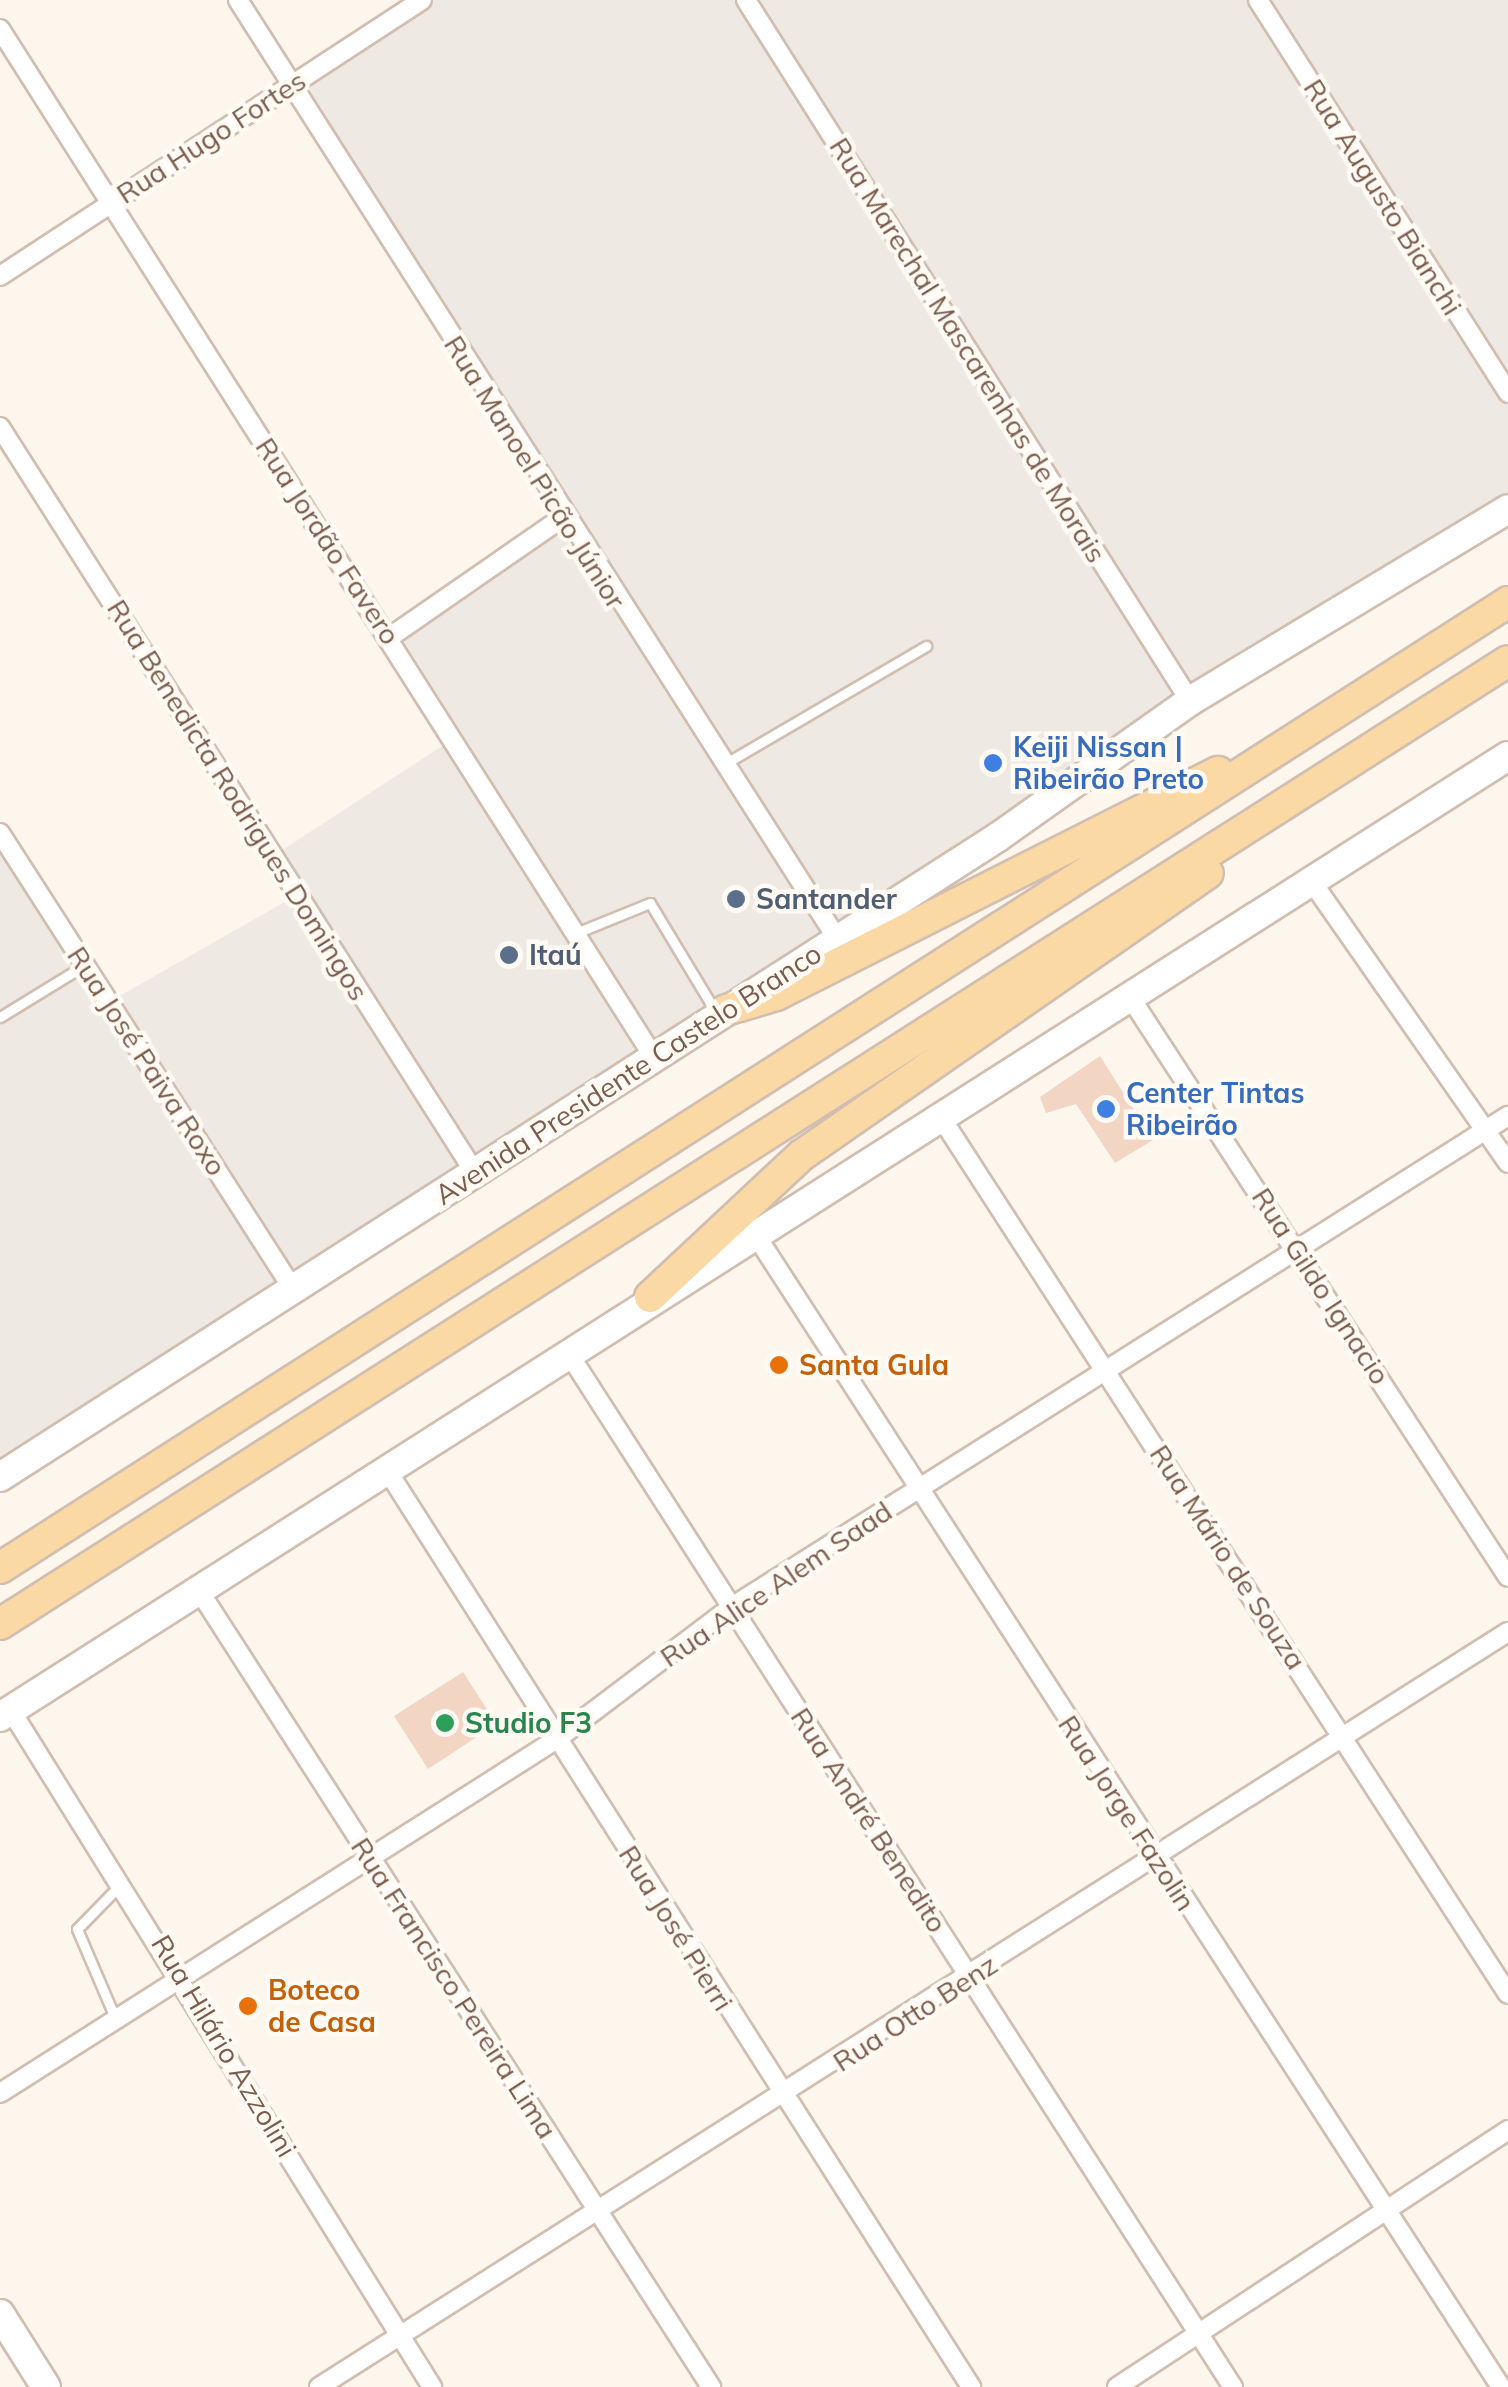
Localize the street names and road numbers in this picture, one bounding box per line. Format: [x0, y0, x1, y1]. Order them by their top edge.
street label: Rua Hugo Fortes [110, 63, 312, 211]
street label: Rua Augusto Bianchi [1297, 73, 1469, 321]
street label: Rua Marechal Mascarenhas de Morais [823, 131, 1113, 569]
street label: Rua Manoel Picão Júnior [437, 329, 633, 615]
street label: Rua Jordão Favero [249, 431, 407, 651]
street label: Rua Benedicta Rodrigues Domingos [100, 593, 376, 1007]
street label: Avenida Presidente Castelo Branco [428, 936, 828, 1212]
street label: Rua José Paiva Roxo [60, 940, 234, 1182]
street label: Rua Gildo Ignacio [1245, 1181, 1397, 1391]
street label: Rua Mário de Souza [1143, 1439, 1313, 1675]
street label: Rua Alice Alem Saad [654, 1494, 898, 1674]
street label: Rua André Benedito [784, 1701, 954, 1939]
street label: Rua Jorge Fazolin [1051, 1709, 1203, 1917]
street label: Rua Francisco Pereira Lima [344, 1831, 564, 2145]
street label: Rua José Pierri [612, 1839, 740, 2017]
street label: Rua Hilário Azzolini [144, 1929, 304, 2163]
street label: Rua Otto Benz [827, 1947, 1003, 2079]

